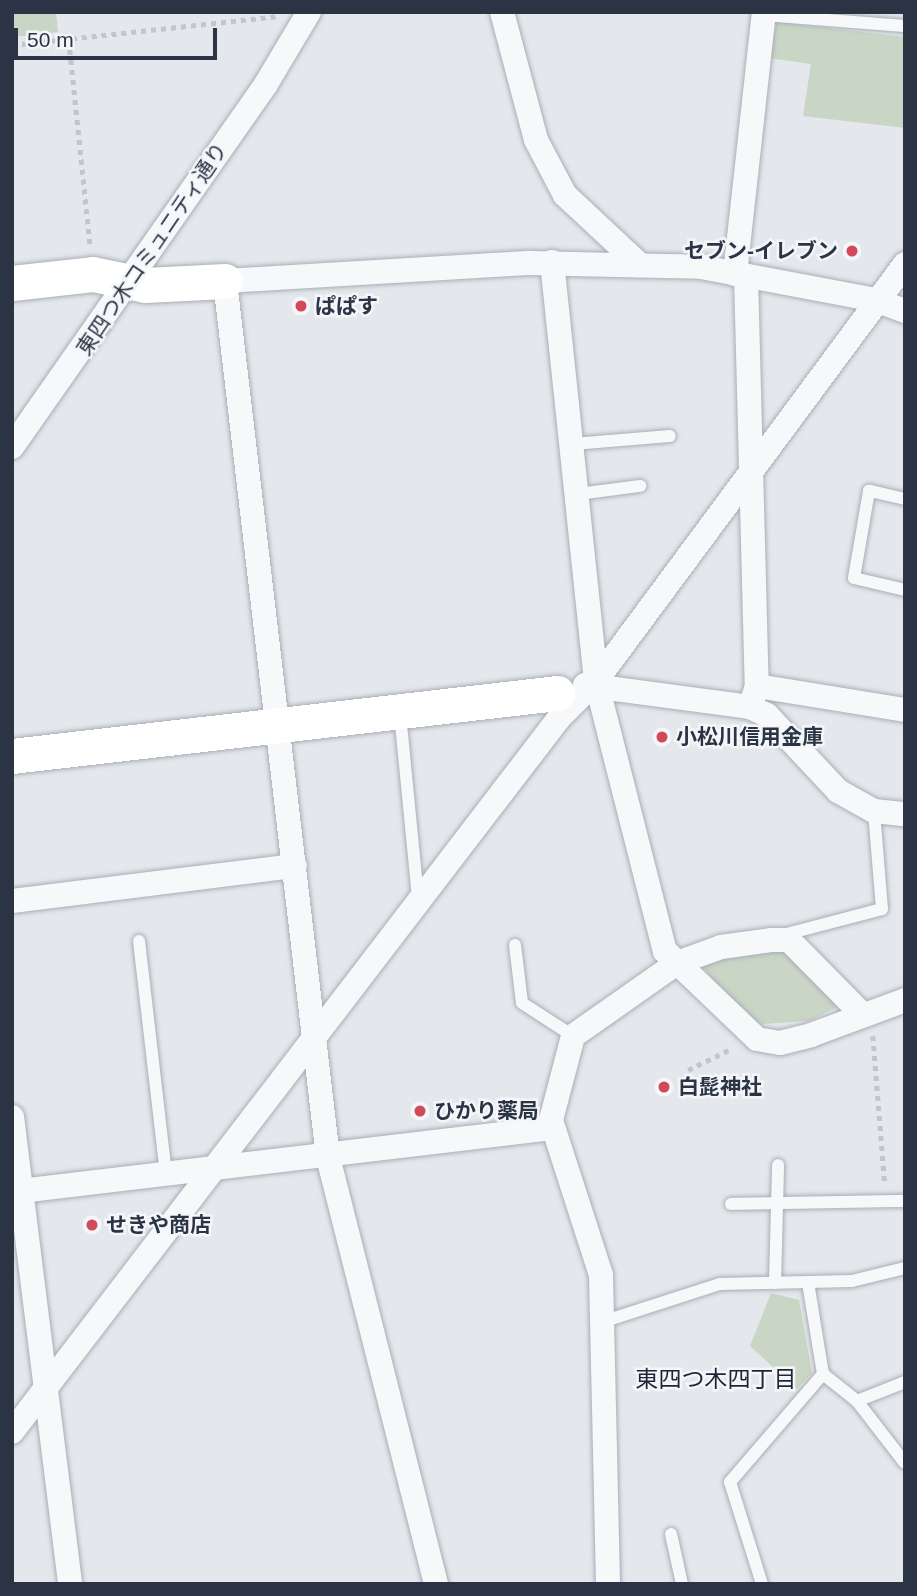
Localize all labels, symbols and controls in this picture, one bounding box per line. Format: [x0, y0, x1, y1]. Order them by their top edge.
scale bar [18, 14, 220, 58]
text: 50 m [27, 28, 74, 51]
street label: 東四つ木コミュニティ通り [71, 137, 233, 361]
place label: セブン-イレブン [684, 238, 838, 264]
marker: セブン-イレブン [844, 243, 860, 259]
place label: ぱぱす [315, 293, 378, 319]
marker: ぱぱす [293, 298, 309, 314]
place label: 小松川信用金庫 [676, 724, 823, 750]
marker: 小松川信用金庫 [654, 729, 670, 745]
place label: 白髭神社 [678, 1074, 762, 1100]
marker: 白髭神社 [656, 1079, 672, 1095]
place label: ひかり薬局 [434, 1098, 539, 1124]
marker: ひかり薬局 [412, 1103, 428, 1119]
place label: せきや商店 [106, 1212, 211, 1238]
marker: せきや商店 [84, 1217, 100, 1233]
district label: 東四つ木四丁目 [636, 1365, 796, 1393]

